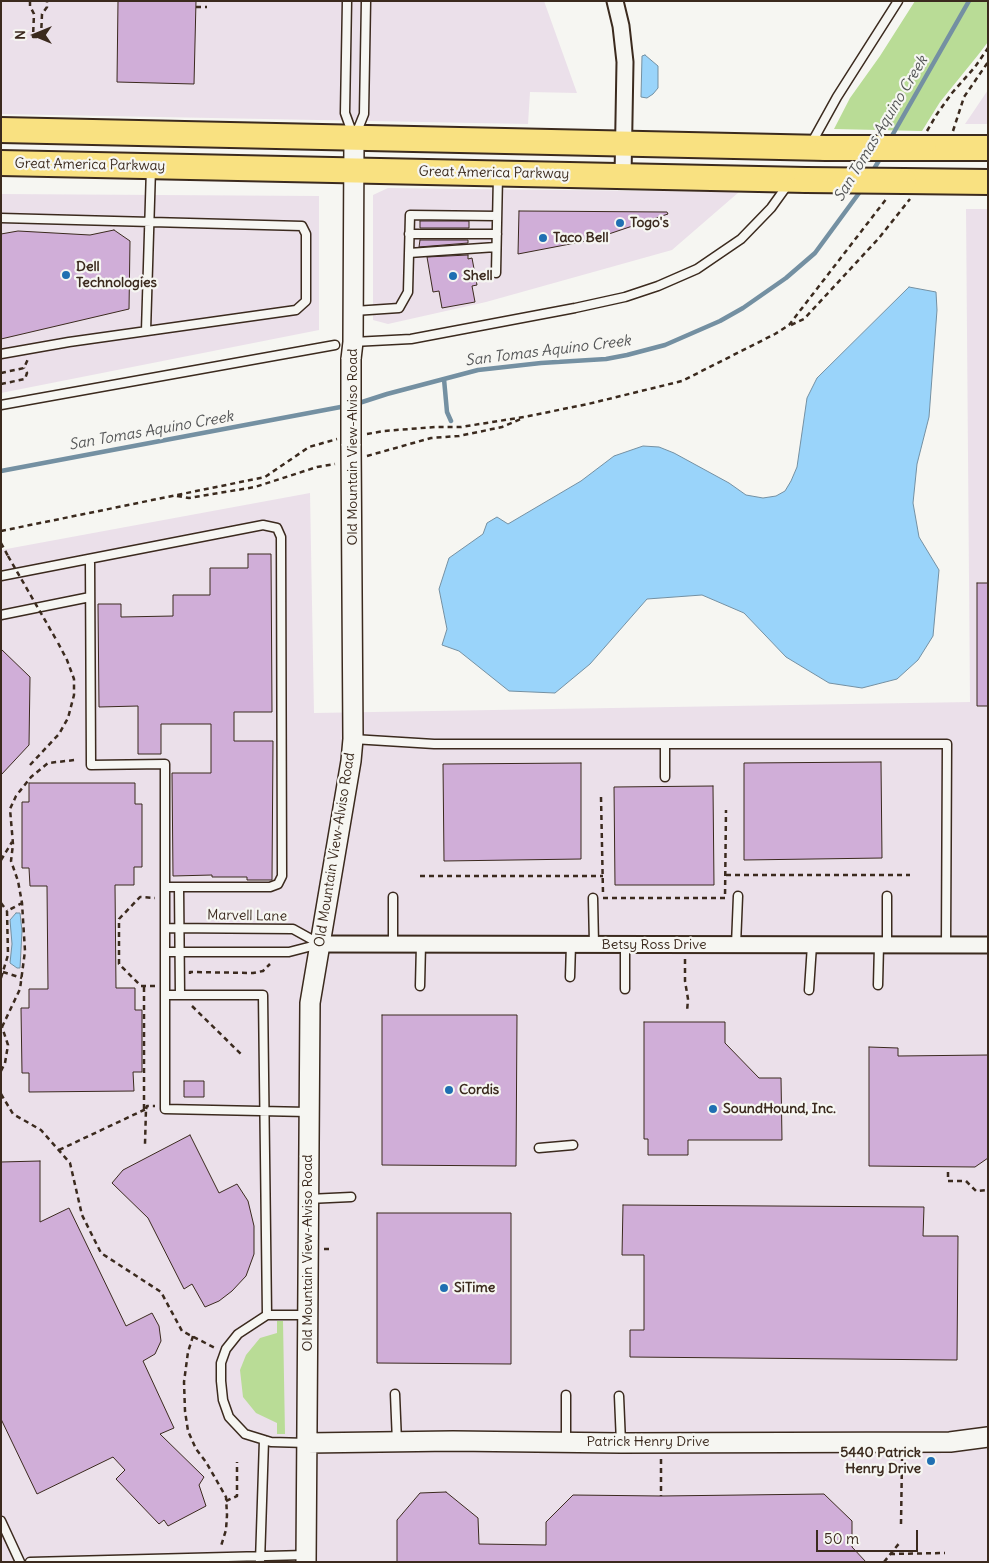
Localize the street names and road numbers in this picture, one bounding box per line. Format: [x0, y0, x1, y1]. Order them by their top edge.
street label: Great America Parkway [14, 155, 166, 175]
street label: Great America Parkway [418, 163, 570, 183]
street label: Old Mountain View-Alviso Road [345, 349, 361, 545]
street label: Old Mountain View-Alviso Road [311, 751, 359, 949]
street label: Marvell Lane [207, 907, 287, 925]
street label: Betsy Ross Drive [602, 937, 706, 953]
street label: Old Mountain View-Alviso Road [300, 1155, 316, 1351]
street label: Patrick Henry Drive [587, 1434, 709, 1450]

